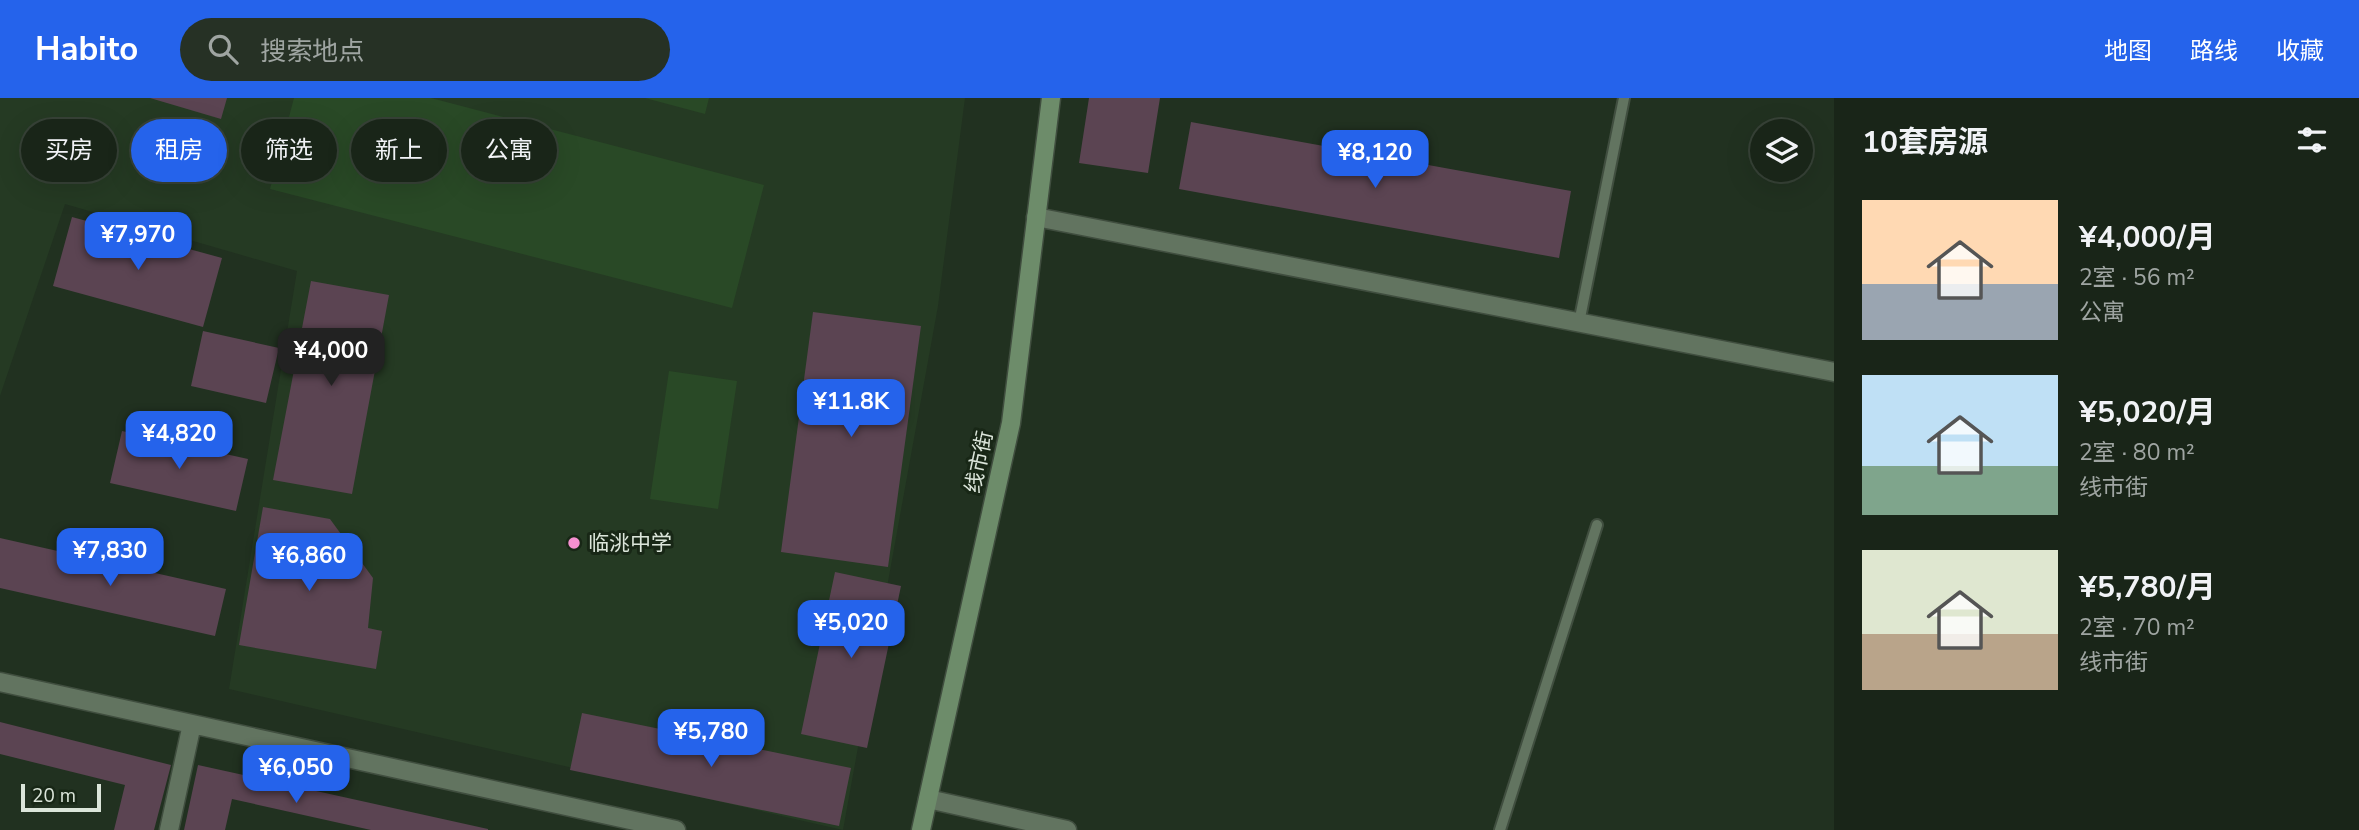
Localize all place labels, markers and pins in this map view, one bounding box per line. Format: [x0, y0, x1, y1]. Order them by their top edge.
pin: ¥8,120 [1318, 130, 1432, 190]
pin: ¥7,970 [81, 212, 195, 272]
pin: ¥4,000 [274, 328, 388, 388]
pin: ¥11.8K [794, 380, 908, 439]
pin: ¥4,820 [122, 412, 236, 471]
pin: ¥7,830 [53, 528, 167, 588]
place label: 临洮中学 [588, 529, 672, 557]
pin: ¥6,860 [252, 533, 366, 593]
marker: 临洮中学 [566, 535, 582, 551]
pin: ¥5,020 [794, 601, 908, 660]
pin: ¥5,780 [654, 710, 768, 769]
pin: ¥6,050 [239, 746, 353, 805]

